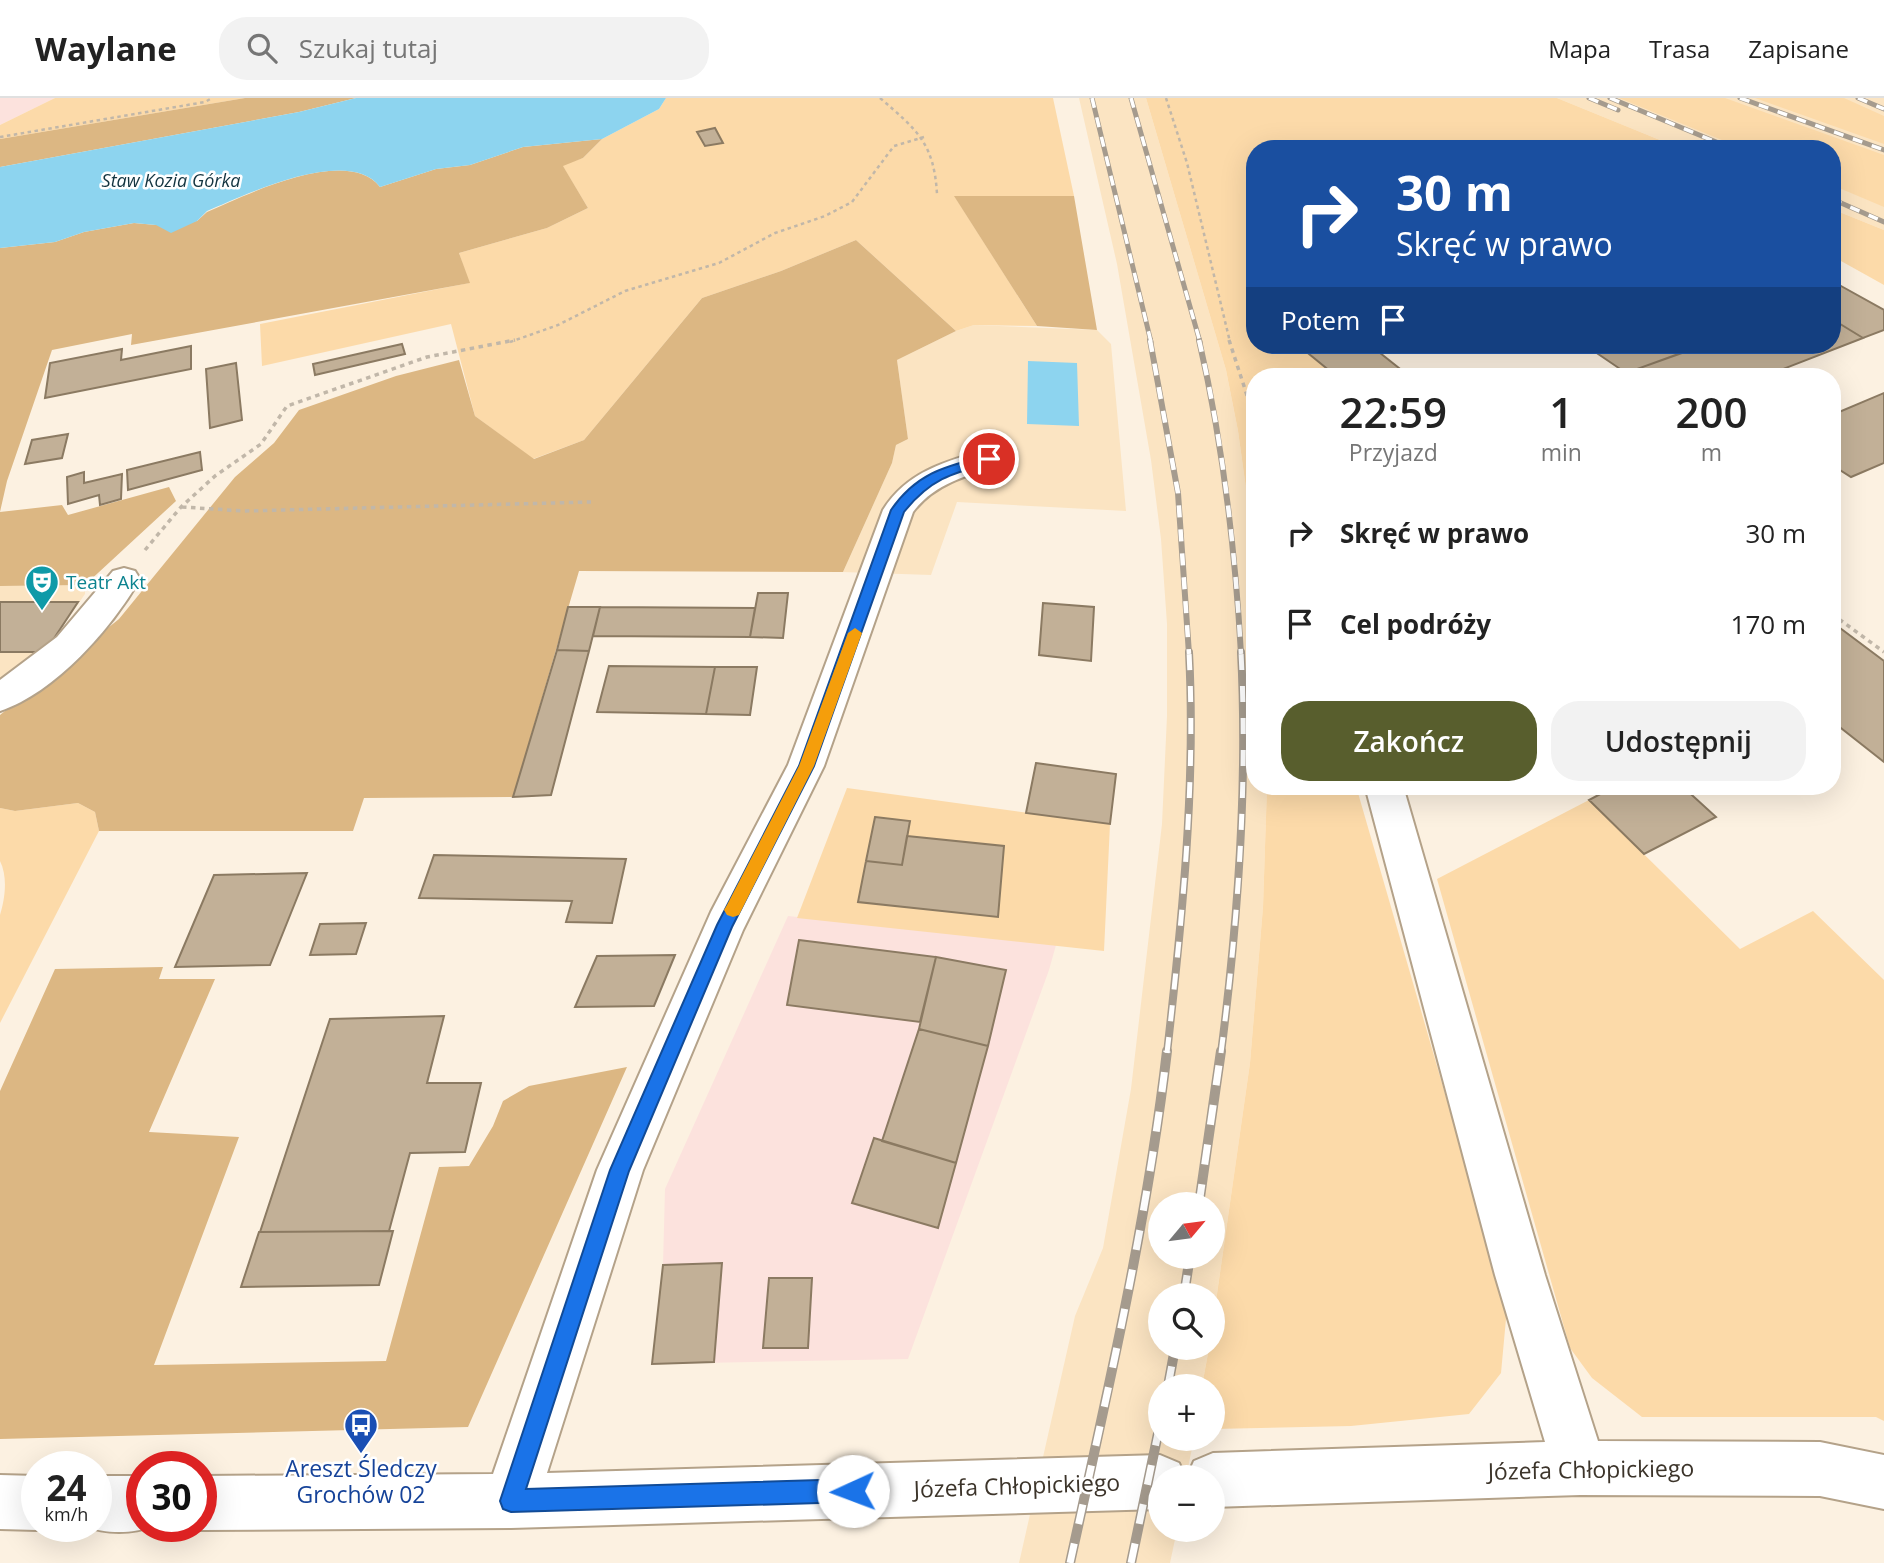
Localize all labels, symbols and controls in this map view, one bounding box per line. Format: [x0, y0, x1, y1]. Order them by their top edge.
search box [219, 17, 709, 80]
text: Waylane [35, 26, 177, 71]
icon: search [243, 29, 281, 67]
text: Szukaj tutaj [299, 30, 438, 66]
text: Mapa [1548, 32, 1611, 65]
text: Trasa [1649, 32, 1710, 65]
text: Zapisane [1748, 32, 1849, 65]
text: 30 m [1396, 159, 1513, 225]
water label: Staw Kozia Górka [102, 168, 240, 192]
icon: right [1281, 168, 1372, 259]
text: Skręć w prawo [1396, 222, 1613, 265]
icon: arrive [1374, 301, 1412, 339]
text: Potem [1281, 302, 1360, 338]
text: 22:59 [1340, 383, 1447, 440]
text: 1 [1549, 383, 1573, 440]
text: 200 [1675, 383, 1747, 440]
pin [959, 429, 1019, 489]
text: Przyjazd [1349, 436, 1438, 468]
text: min [1541, 436, 1582, 468]
text: m [1701, 436, 1722, 468]
icon: arrive [970, 440, 1008, 478]
icon: right [1281, 514, 1319, 552]
text: Skręć w prawo [1340, 515, 1529, 551]
text: 30 m [1745, 515, 1806, 551]
theatre icon: Teatr Akt [23, 563, 61, 612]
place label: Teatr Akt [66, 569, 146, 595]
icon: arrive [1281, 605, 1319, 643]
text: Cel podróży [1340, 606, 1491, 642]
text: 170 m [1731, 606, 1806, 642]
button: Zakończ [1281, 701, 1537, 781]
button: Udostępnij [1551, 701, 1806, 781]
north arrow [1148, 1192, 1225, 1269]
map controls [1148, 1192, 1225, 1542]
button: search [1148, 1283, 1225, 1360]
button: + [1148, 1374, 1225, 1451]
bus stop icon: Areszt Śledczy Grochów 02 [342, 1406, 380, 1455]
speed limit sign: 30 [126, 1451, 217, 1542]
street label: Józefa Chłopickiego [1485, 1451, 1694, 1487]
place label: Areszt Śledczy Grochów 02 [285, 1452, 437, 1510]
position arrow [816, 1454, 890, 1528]
text: 24 [46, 1464, 87, 1511]
street label: Józefa Chłopickiego [911, 1465, 1121, 1505]
button: − [1148, 1465, 1225, 1542]
text: km/h [45, 1502, 88, 1526]

